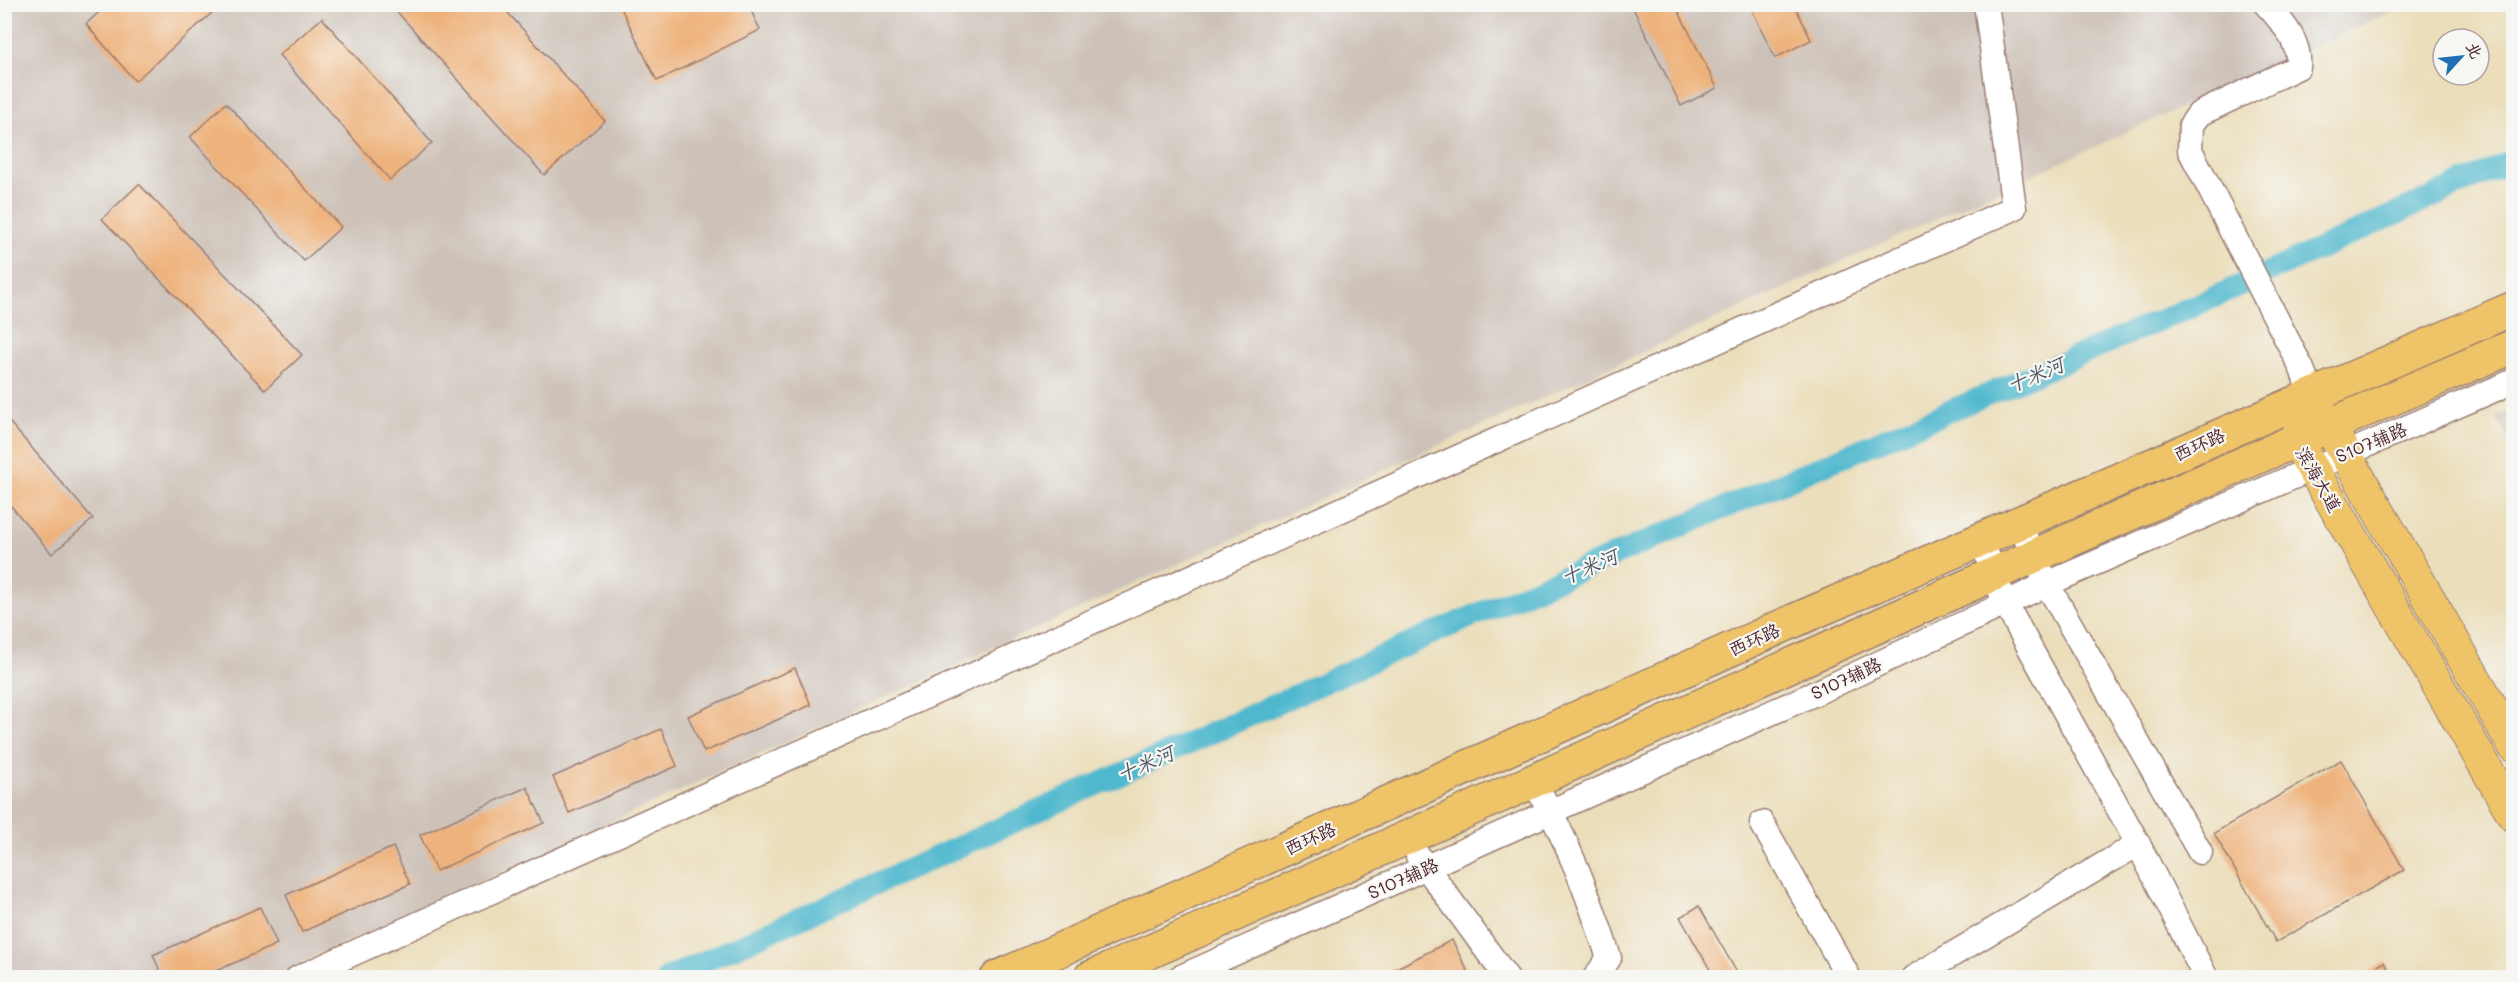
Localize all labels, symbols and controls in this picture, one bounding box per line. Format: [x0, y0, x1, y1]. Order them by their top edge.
north arrow [2431, 27, 2491, 87]
text: 北 [2462, 38, 2488, 62]
water label: 十米河 [2002, 349, 2070, 398]
street label: S107辅路 [2332, 416, 2410, 468]
street label: 西环路 [2169, 422, 2229, 466]
street label: 滨海大道 [2291, 442, 2347, 516]
water label: 十米河 [1556, 541, 1624, 590]
street label: 西环路 [1724, 617, 1784, 661]
street label: S107辅路 [1807, 651, 1885, 705]
water label: 十米河 [1112, 738, 1180, 787]
street label: 西环路 [1280, 816, 1340, 860]
street label: S107辅路 [1364, 852, 1442, 904]

